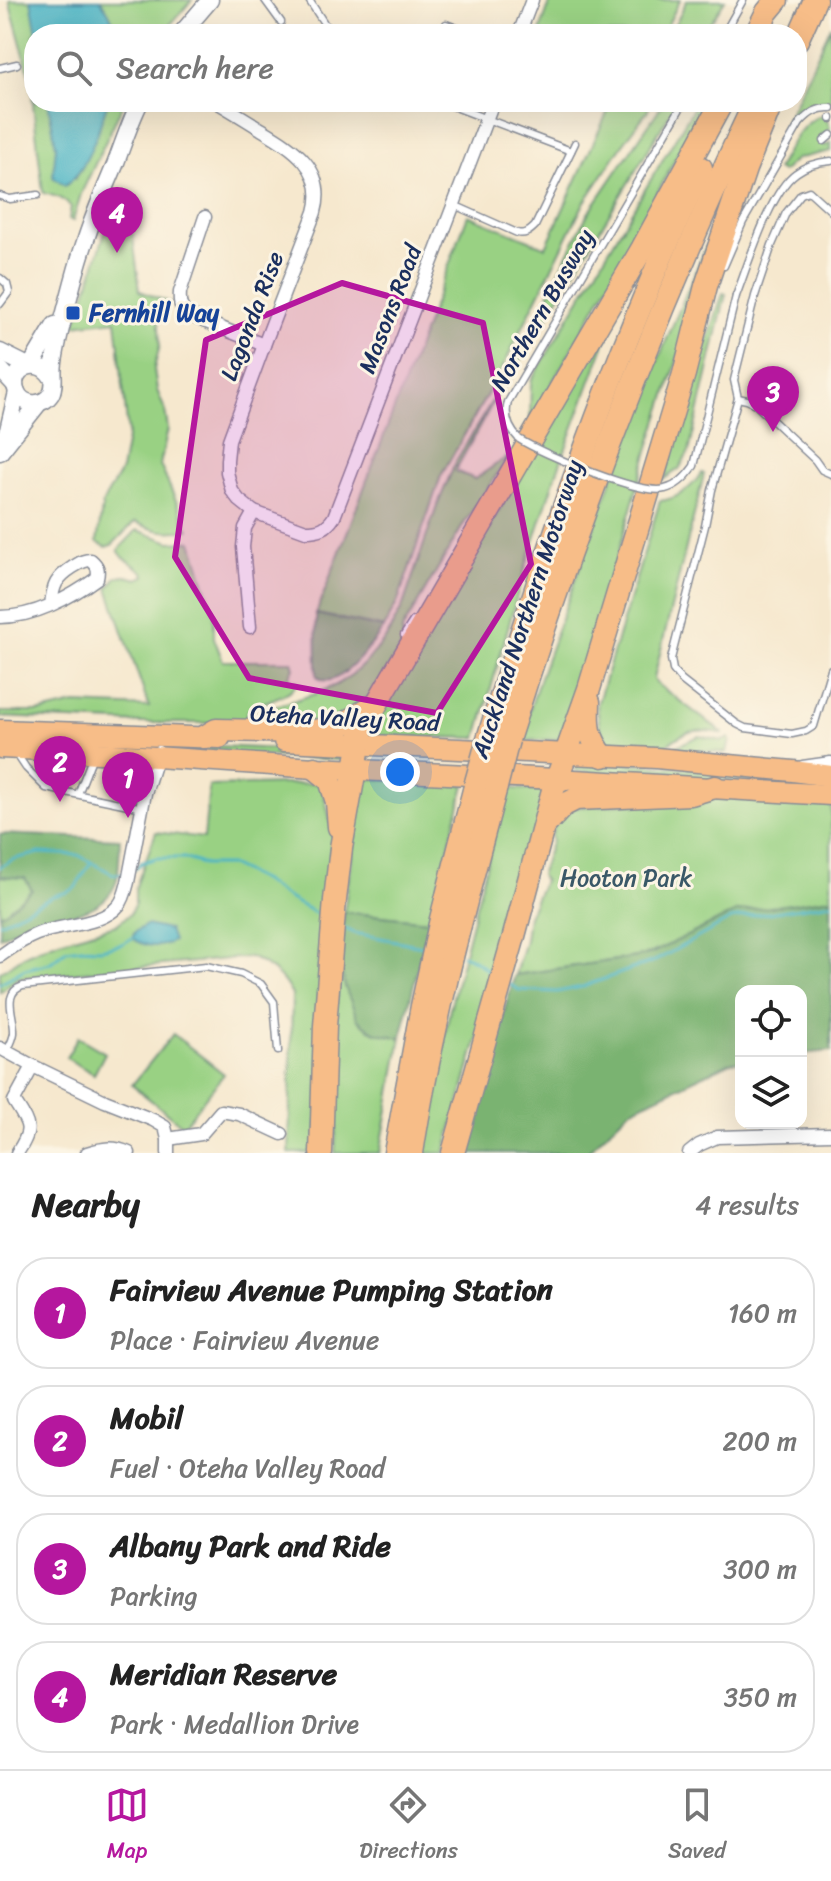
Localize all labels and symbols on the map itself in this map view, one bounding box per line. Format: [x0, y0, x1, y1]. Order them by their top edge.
pin: 4 [91, 187, 143, 253]
street label: Northern Busway [478, 220, 606, 399]
street label: Masons Road [346, 236, 435, 380]
street label: Lagonda Rise [208, 245, 296, 387]
place label: Fernhill Way [88, 292, 220, 334]
marker: Fernhill Way [64, 304, 82, 322]
pin: 3 [747, 366, 799, 432]
street label: Auckland Northern Motorway [459, 454, 595, 765]
street label: Oteha Valley Road [249, 692, 442, 744]
pin: 2 [34, 736, 86, 802]
pin: 1 [102, 752, 154, 818]
your location [380, 752, 420, 792]
park label: Hooton Park [560, 857, 692, 899]

